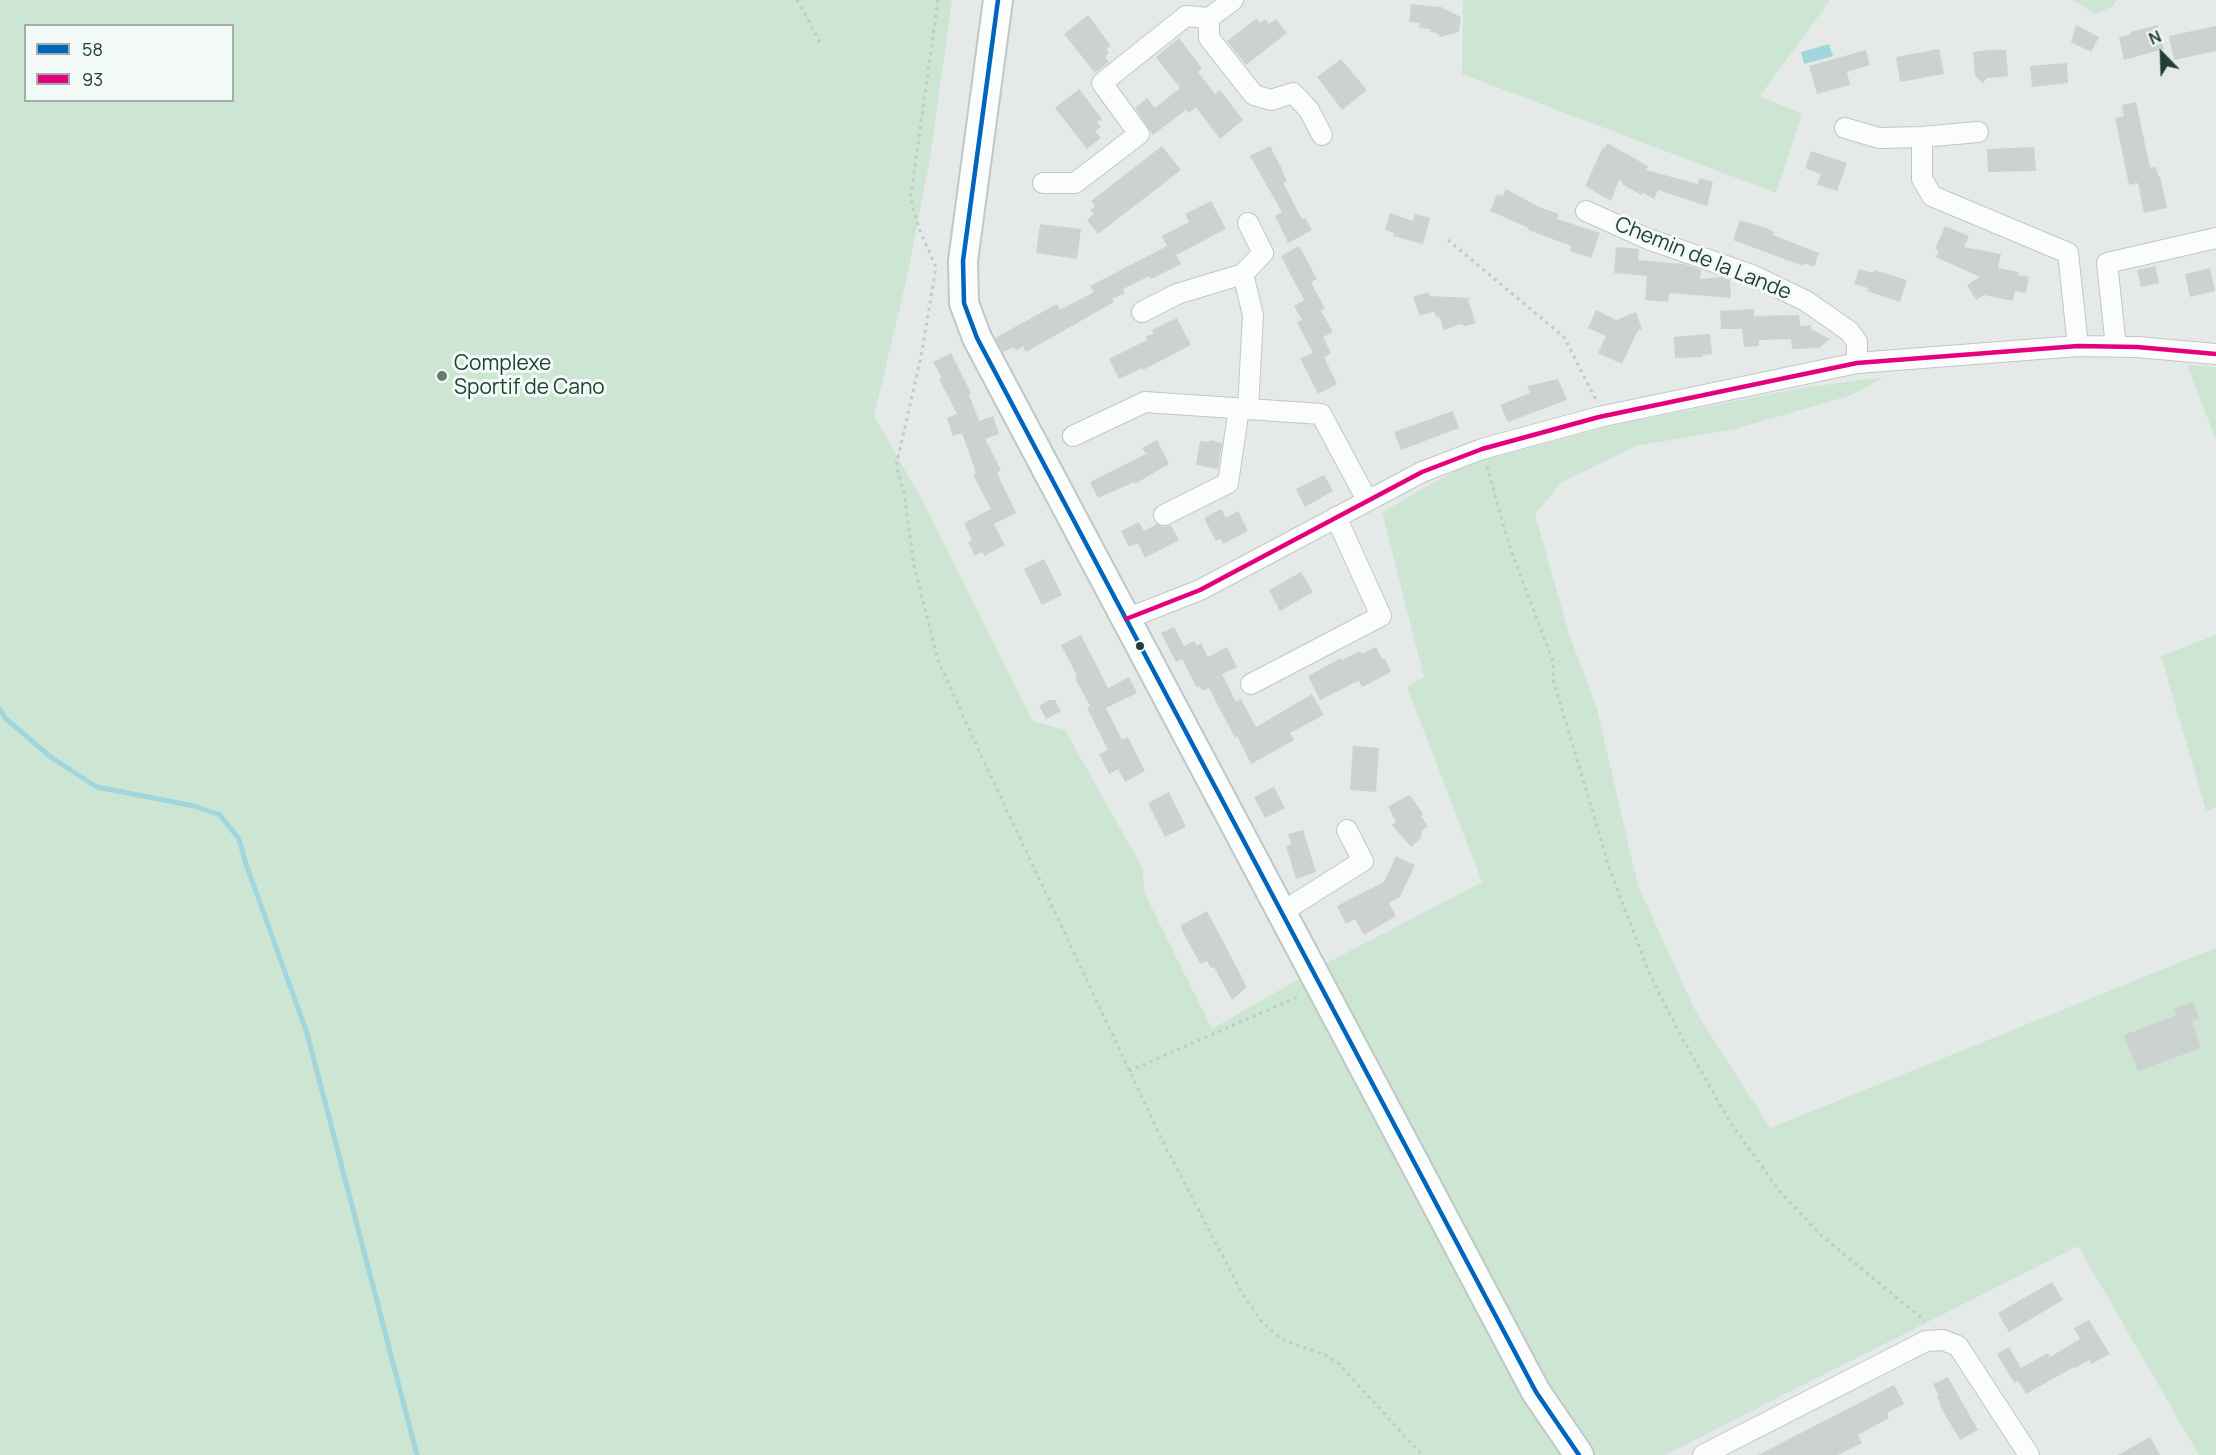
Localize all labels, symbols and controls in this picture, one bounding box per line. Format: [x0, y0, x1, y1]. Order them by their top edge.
legend [24, 24, 234, 102]
north arrow [2132, 24, 2192, 84]
text: N [2145, 25, 2165, 50]
text: 58 [82, 37, 103, 61]
text: 93 [82, 67, 103, 91]
street label: Chemin de la Lande [1611, 212, 1795, 306]
place label: Complexe Sportif de Cano [454, 351, 605, 401]
marker: Complexe Sportif de Cano [435, 369, 449, 383]
unlabelled marker [1134, 640, 1146, 652]

